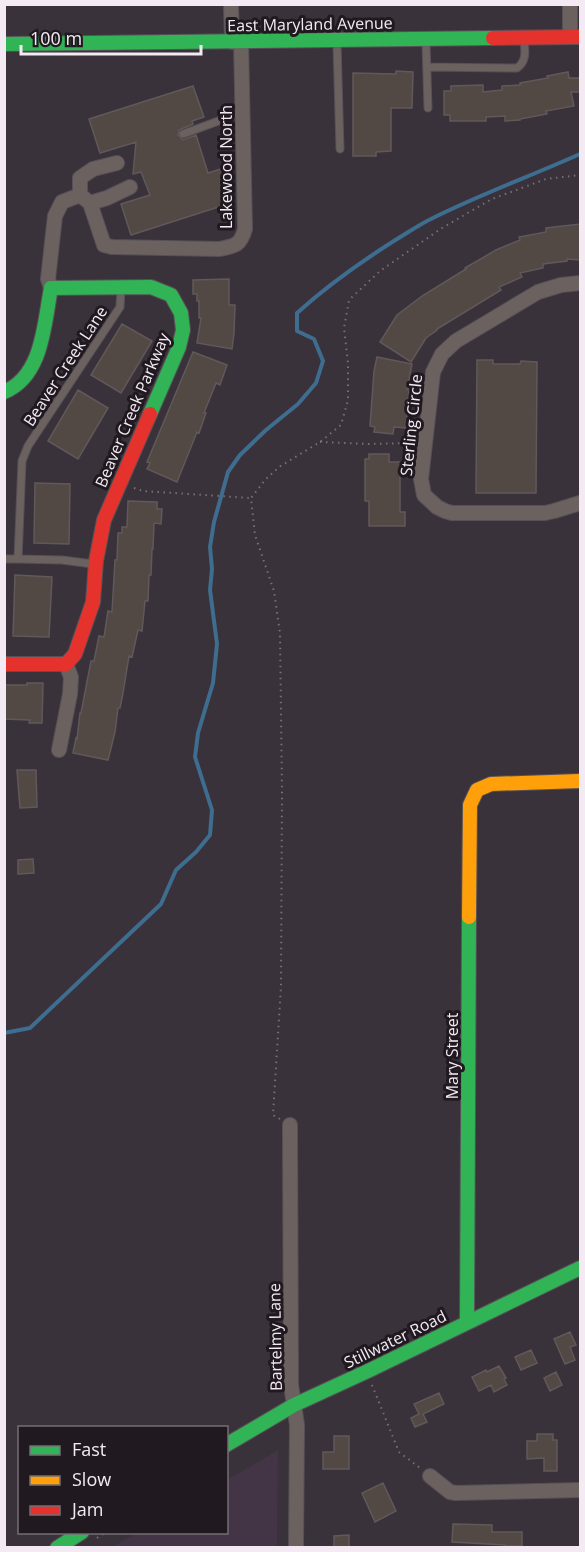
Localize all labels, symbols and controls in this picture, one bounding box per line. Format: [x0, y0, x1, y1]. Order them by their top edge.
street label: East Maryland Avenue [227, 12, 393, 36]
scale bar [21, 18, 201, 56]
text: 100 m [30, 26, 82, 50]
street label: Lakewood North [215, 105, 237, 229]
street label: Beaver Creek Lane [18, 302, 112, 430]
street label: Beaver Creek Parkway [89, 328, 175, 491]
street label: Sterling Circle [395, 373, 427, 477]
street label: Mary Street [441, 1012, 463, 1099]
street label: Bartelmy Lane [263, 1283, 287, 1391]
street label: Stillwater Road [340, 1305, 450, 1373]
legend [18, 1426, 228, 1534]
text: Fast [72, 1437, 106, 1461]
text: Slow [72, 1467, 111, 1491]
text: Jam [70, 1497, 104, 1521]

